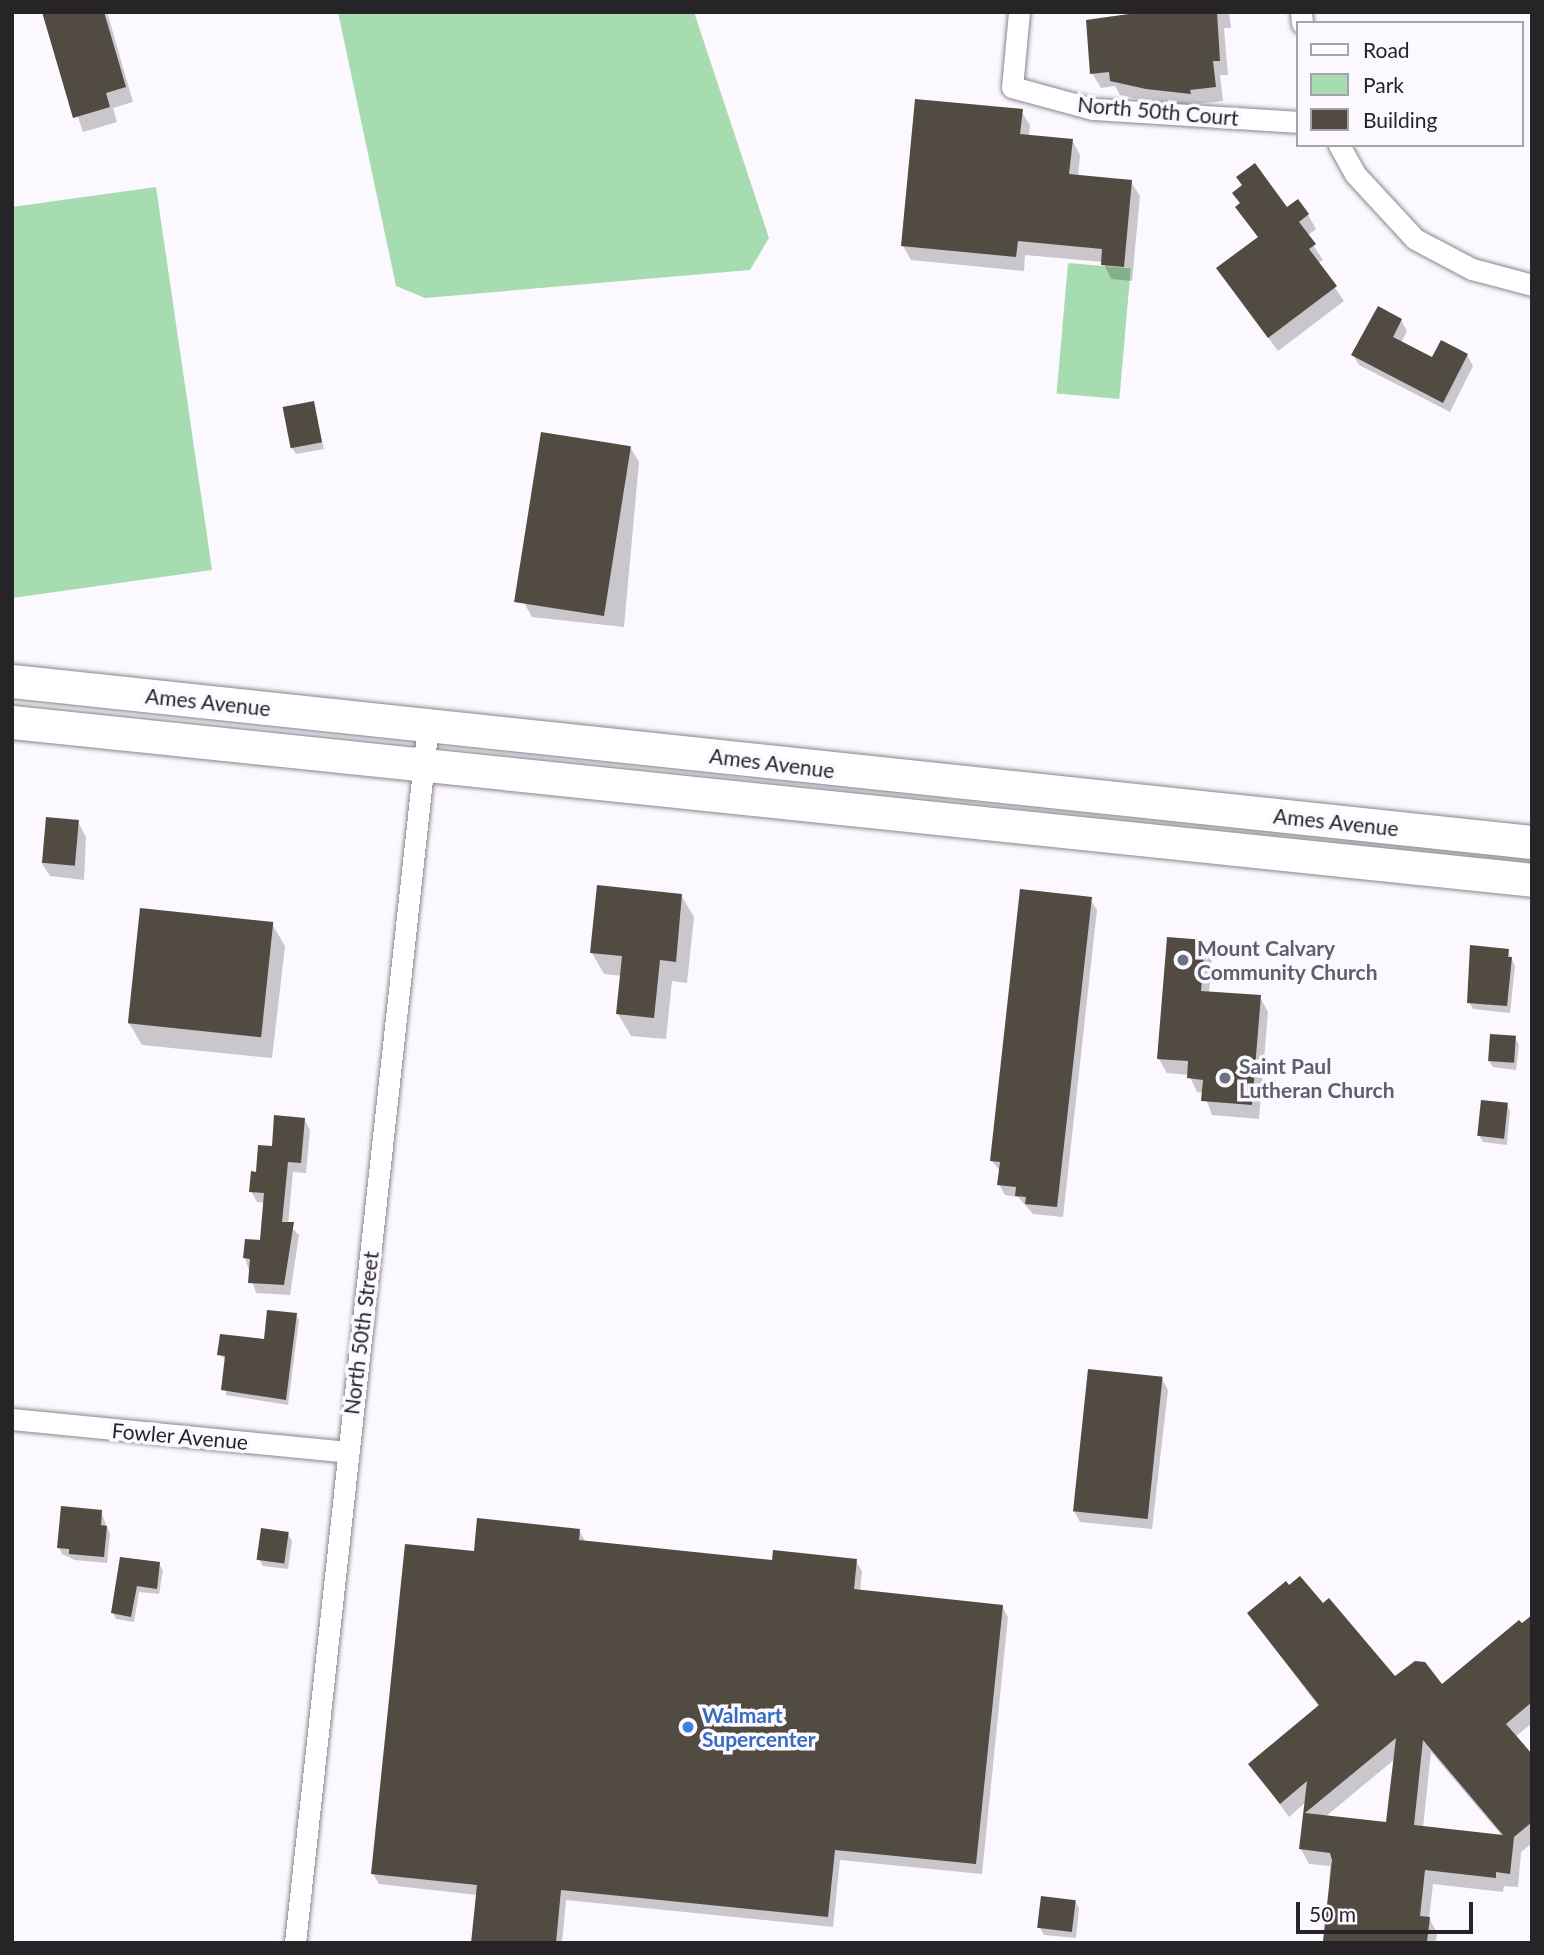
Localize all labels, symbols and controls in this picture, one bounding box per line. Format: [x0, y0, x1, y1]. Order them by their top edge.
legend [1296, 21, 1523, 147]
text: Road [1363, 37, 1410, 62]
text: Park [1363, 72, 1404, 97]
street label: North 50th Court [1076, 91, 1240, 131]
text: Building [1363, 107, 1438, 132]
street label: Ames Avenue [144, 683, 272, 721]
street label: Ames Avenue [708, 743, 836, 783]
street label: Ames Avenue [1272, 803, 1400, 841]
place label: Mount Calvary Community Church [1197, 935, 1378, 985]
marker: Mount Calvary Community Church [1175, 952, 1191, 968]
place label: Saint Paul Lutheran Church [1239, 1053, 1395, 1103]
marker: Saint Paul Lutheran Church [1217, 1070, 1233, 1086]
street label: North 50th Street [338, 1250, 384, 1416]
street label: Fowler Avenue [110, 1417, 250, 1455]
place label: Walmart Supercenter [702, 1702, 815, 1752]
marker: Walmart Supercenter [680, 1719, 696, 1735]
scale bar [1299, 1888, 1476, 1932]
text: 50 m [1309, 1901, 1356, 1926]

